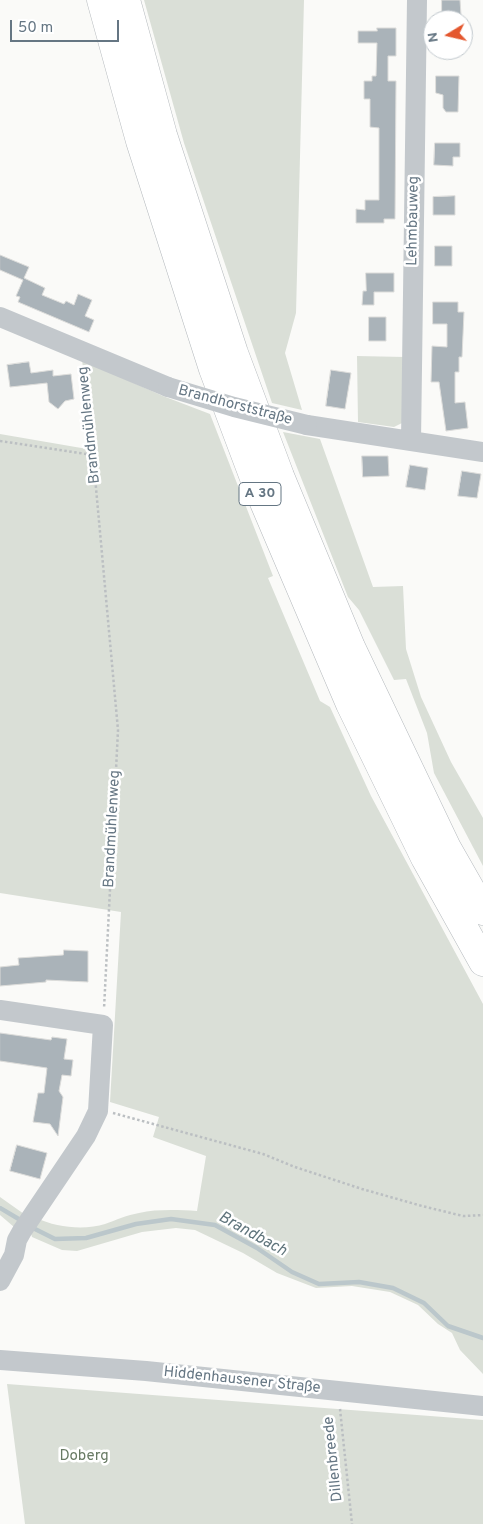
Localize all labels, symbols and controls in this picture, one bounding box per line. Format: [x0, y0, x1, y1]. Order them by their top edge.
scale bar [12, 10, 121, 42]
north arrow [423, 10, 473, 60]
text: 50 m [18, 19, 53, 38]
text: N [424, 31, 443, 44]
street label: Lehmbauweg [404, 176, 424, 266]
street label: Brandmühlenweg [75, 365, 105, 485]
street label: Brandhorststraße [176, 382, 294, 430]
road number: A 30 [239, 482, 281, 506]
street label: Brandmühlenweg [101, 770, 125, 888]
water label: Brandbach [215, 1208, 289, 1262]
street label: Hiddenhausener Straße [163, 1364, 321, 1398]
street label: Dillenbreede [321, 1416, 347, 1502]
park label: Doberg [59, 1448, 109, 1466]

